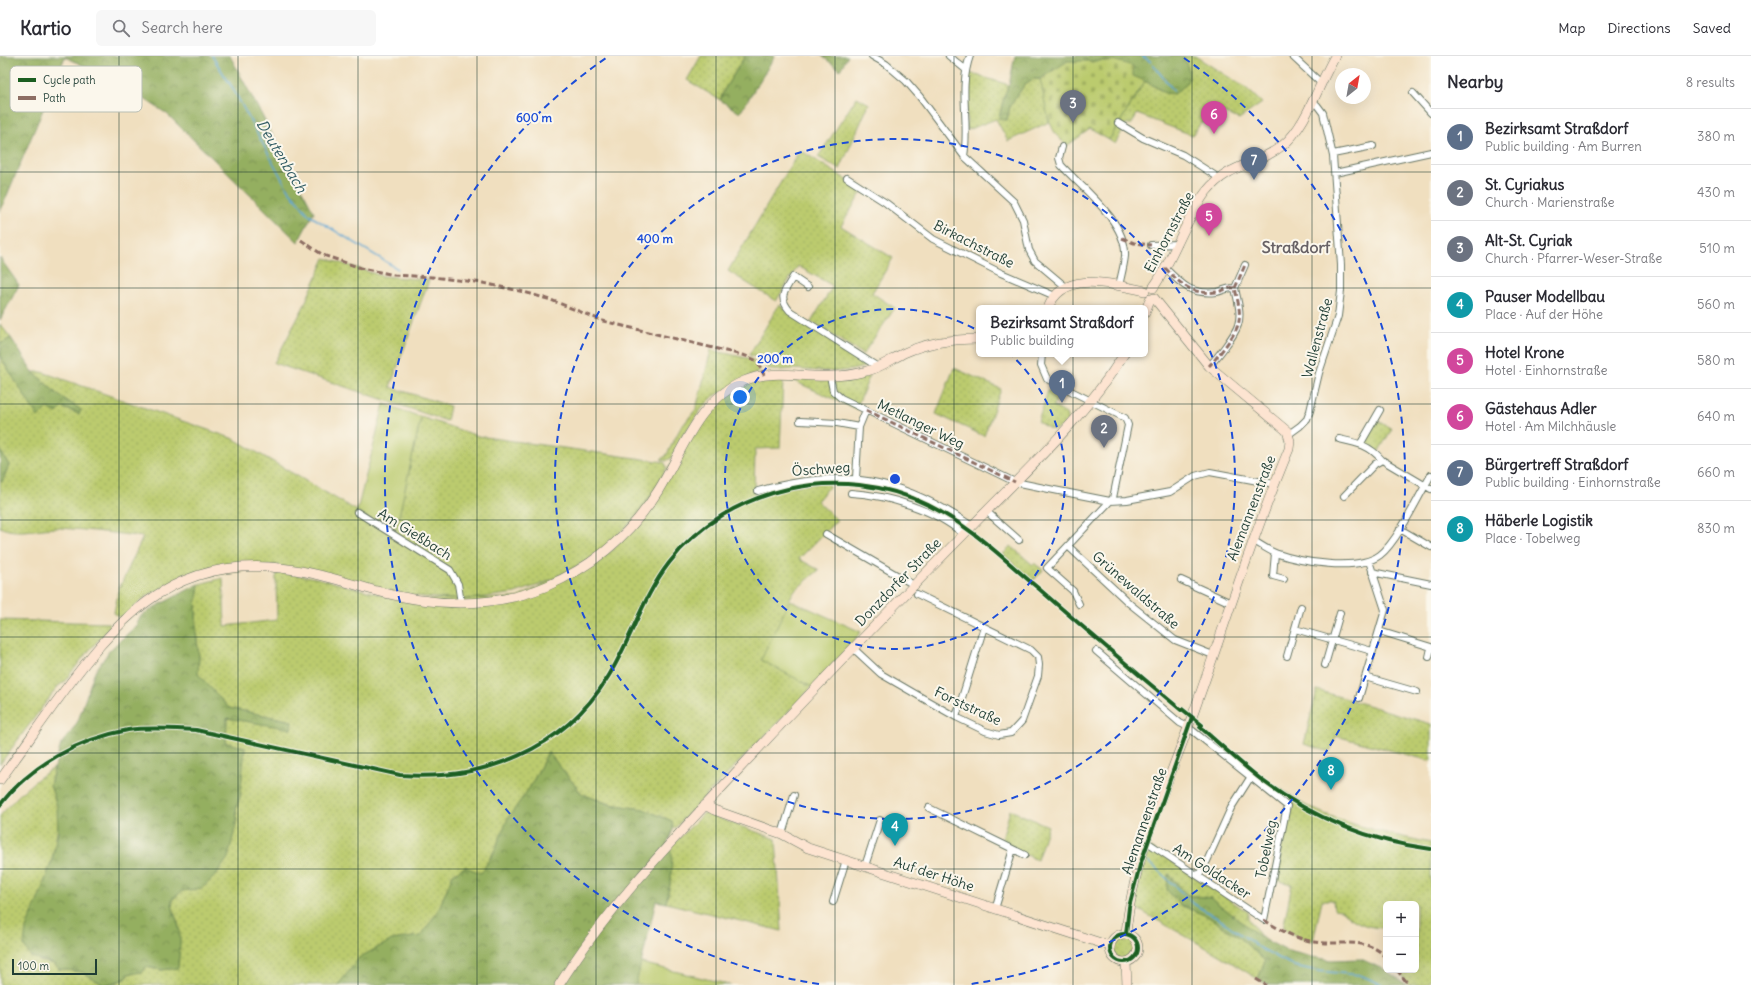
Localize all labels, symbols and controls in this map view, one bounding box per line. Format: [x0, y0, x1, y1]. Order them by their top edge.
search box [96, 10, 376, 46]
text: Kartio [20, 16, 72, 40]
icon: search [110, 17, 132, 39]
text: Search here [142, 18, 223, 37]
text: Map [1558, 19, 1585, 37]
text: Directions [1607, 19, 1671, 37]
text: Saved [1693, 19, 1731, 37]
legend [10, 66, 142, 112]
north arrow [1335, 68, 1371, 104]
text: Nearby [1447, 71, 1503, 93]
text: Cycle path [43, 73, 96, 87]
text: 8 results [1686, 74, 1735, 91]
pin: 3 [1060, 90, 1086, 123]
text: Path [43, 91, 66, 105]
pin: 6 [1201, 101, 1227, 134]
text: 600 m [516, 110, 553, 125]
water label: Deutenbach [253, 116, 311, 196]
text: Bezirksamt Straßdorf [1485, 119, 1628, 138]
text: 1 [1457, 128, 1463, 145]
text: 380 m [1697, 128, 1735, 145]
text: Public building · Am Burren [1485, 138, 1642, 155]
pin: 7 [1241, 147, 1267, 180]
text: St. Cyriakus [1485, 175, 1564, 194]
text: 2 [1456, 184, 1464, 201]
text: 430 m [1697, 184, 1735, 201]
street label: Einhornstraße [1140, 188, 1198, 276]
text: Church · Marienstraße [1485, 194, 1615, 211]
pin: 5 [1196, 203, 1222, 236]
street label: Birkachstraße [931, 216, 1017, 272]
text: 400 m [637, 231, 674, 246]
text: Alt-St. Cyriak [1485, 231, 1572, 250]
district label: Straßdorf [1262, 237, 1331, 257]
text: 3 [1456, 240, 1464, 257]
text: 510 m [1699, 240, 1735, 257]
text: Church · Pfarrer-Weser-Straße [1485, 250, 1662, 267]
text: Pauser Modellbau [1485, 287, 1605, 306]
street label: Wallenstraße [1298, 296, 1336, 380]
text: 4 [1456, 296, 1464, 313]
text: 560 m [1697, 296, 1735, 313]
popup [976, 305, 1148, 357]
text: Place · Auf der Höhe [1485, 306, 1603, 323]
text: Bezirksamt Straßdorf [990, 313, 1134, 332]
text: Public building [990, 332, 1074, 349]
text: Hotel Krone [1485, 343, 1564, 362]
text: 200 m [757, 351, 793, 366]
text: 5 [1456, 352, 1464, 369]
text: 580 m [1697, 352, 1735, 369]
text: Hotel · Einhornstraße [1485, 362, 1607, 379]
pin: 1 [1049, 370, 1075, 403]
your location [730, 387, 750, 407]
street label: Metlanger Weg [874, 395, 968, 453]
text: Gästehaus Adler [1485, 399, 1597, 418]
text: 6 [1456, 408, 1464, 425]
text: 640 m [1697, 408, 1735, 425]
pin: 2 [1091, 415, 1117, 448]
text: Hotel · Am Milchhäusle [1485, 418, 1616, 435]
street label: Alemannenstraße [1223, 453, 1279, 563]
text: Bürgertreff Straßdorf [1485, 455, 1628, 474]
street label: Öschweg [791, 458, 851, 480]
text: 7 [1457, 464, 1463, 481]
text: 660 m [1697, 464, 1735, 481]
centre of rings [888, 472, 902, 486]
text: Public building · Einhornstraße [1485, 474, 1661, 491]
street label: Am Gießbach [375, 504, 455, 564]
text: Häberle Logistik [1485, 511, 1593, 530]
text: 8 [1456, 520, 1464, 537]
text: 830 m [1697, 520, 1735, 537]
text: Place · Tobelweg [1485, 530, 1580, 547]
street label: Donzdorfer Straße [851, 534, 945, 630]
street label: Grünewaldstraße [1089, 547, 1183, 633]
street label: Forststraße [932, 683, 1004, 729]
pin: 8 [1318, 757, 1344, 790]
street label: Alemannenstraße [1117, 765, 1171, 877]
pin: 4 [882, 813, 908, 846]
street label: Tobelweg [1252, 818, 1280, 880]
street label: Am Goldacker [1170, 839, 1255, 903]
street label: Auf der Höhe [892, 853, 976, 895]
map controls [1383, 901, 1419, 973]
button: + [1383, 901, 1419, 937]
button: − [1383, 937, 1419, 973]
scale bar [12, 957, 97, 976]
text: 100 m [18, 959, 49, 973]

